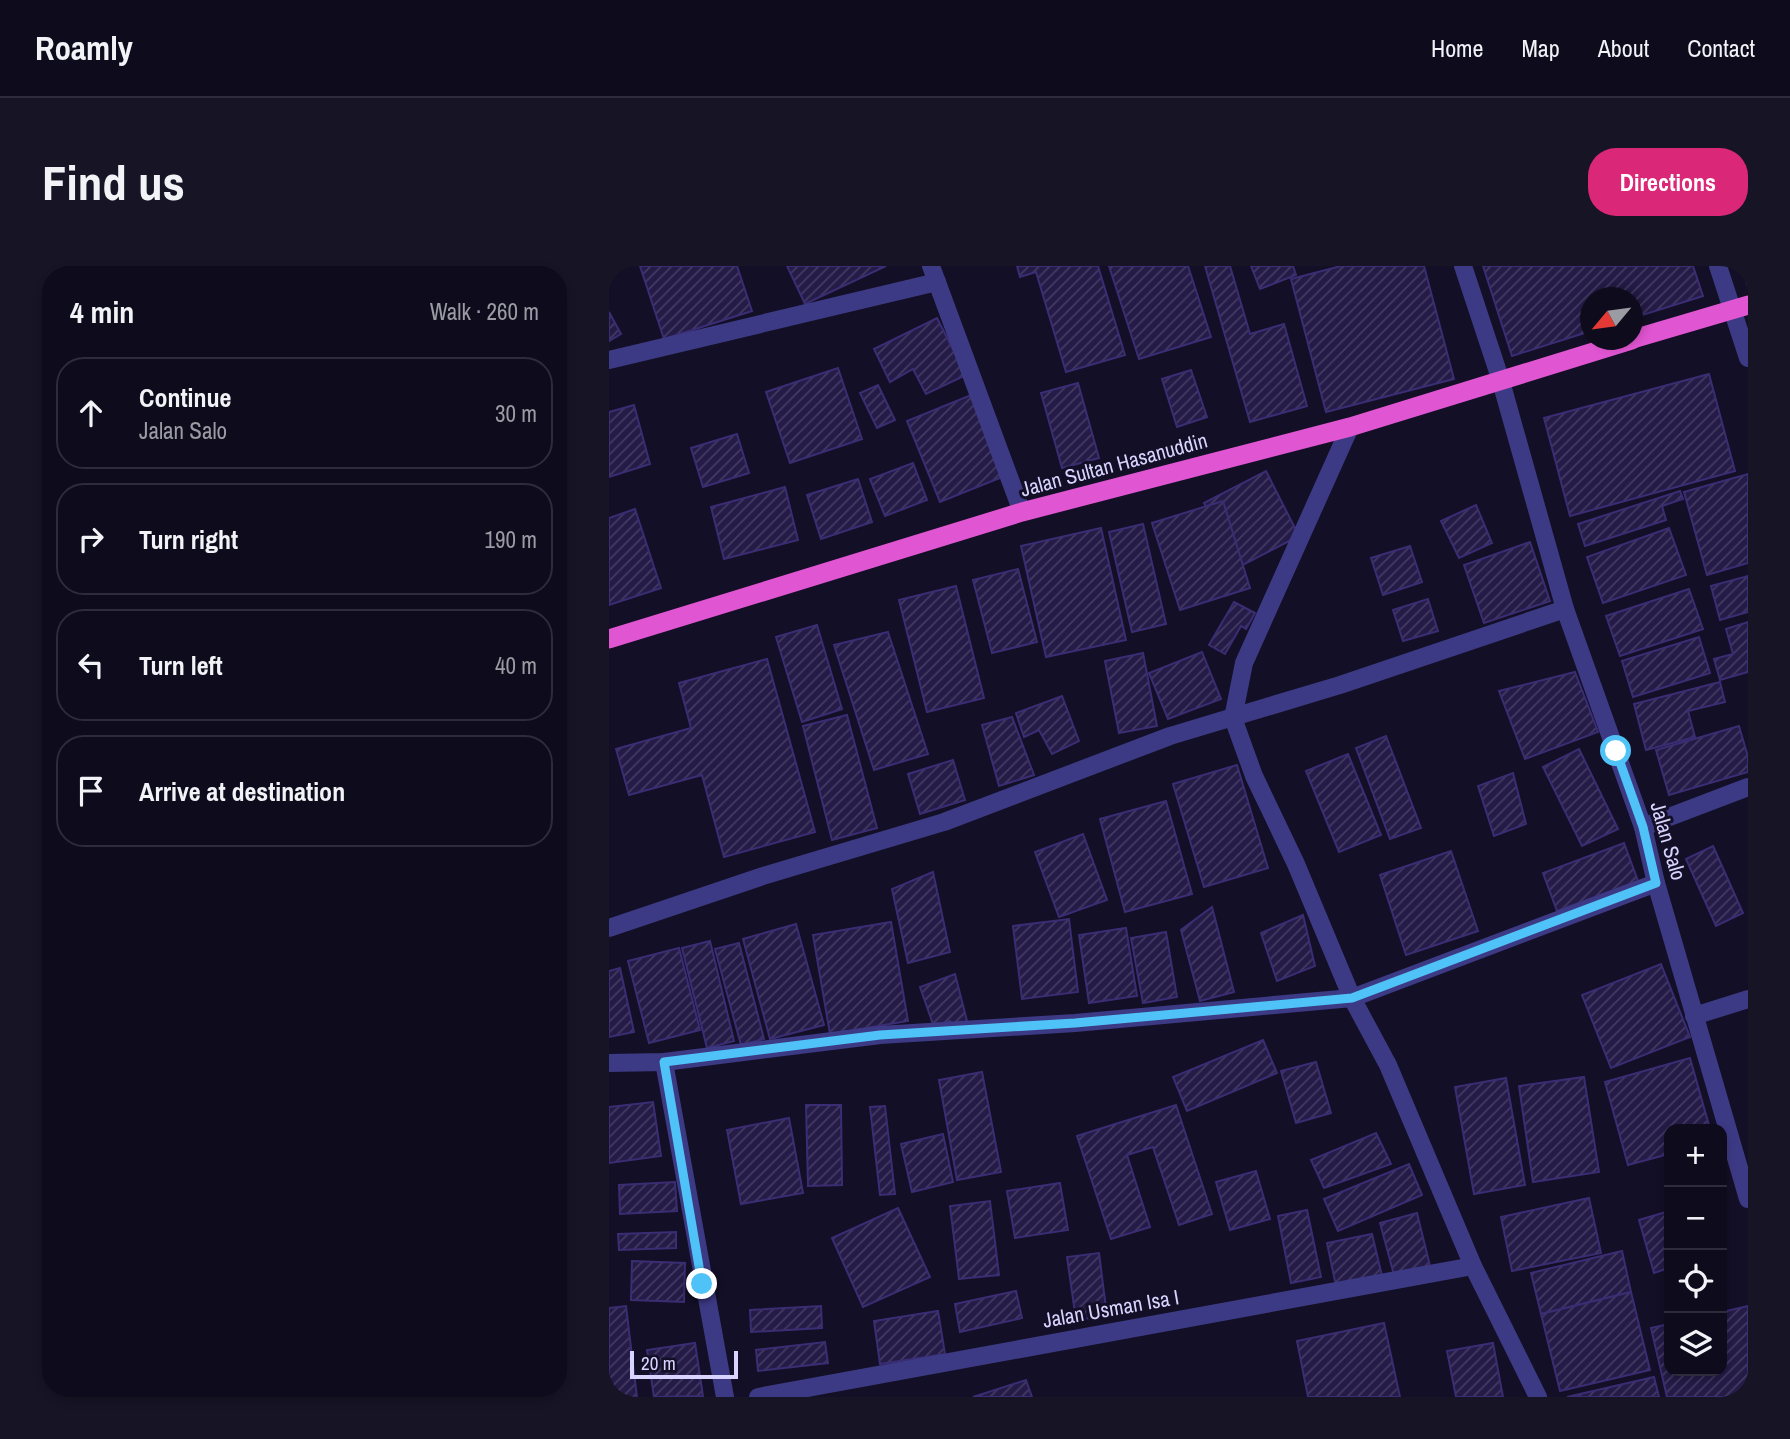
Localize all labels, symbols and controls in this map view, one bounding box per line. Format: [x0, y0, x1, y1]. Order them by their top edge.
text: Roamly [35, 26, 133, 70]
text: Home [1431, 32, 1483, 64]
text: Map [1521, 32, 1560, 64]
text: About [1598, 32, 1649, 64]
text: Contact [1687, 32, 1755, 64]
button: Directions [1588, 148, 1748, 216]
text: Find us [42, 149, 185, 215]
north arrow [1580, 287, 1643, 350]
text: 4 min [70, 292, 134, 332]
text: Walk · 260 m [430, 296, 539, 327]
text: Continue [139, 380, 231, 415]
icon: ahead [72, 394, 110, 432]
text: 30 m [495, 398, 537, 429]
text: Jalan Salo [139, 415, 227, 446]
street label: Jalan Sultan Hasanuddin [1017, 426, 1211, 503]
icon: right [72, 520, 110, 558]
text: Turn right [139, 522, 238, 557]
text: 190 m [485, 524, 537, 555]
icon: left [72, 646, 110, 684]
text: Turn left [139, 648, 223, 683]
text: 40 m [495, 650, 537, 681]
route start [1600, 735, 1631, 766]
icon: arrive [72, 772, 110, 810]
text: Arrive at destination [139, 774, 345, 809]
street label: Jalan Salo [1643, 798, 1694, 884]
map controls [1664, 1124, 1727, 1376]
button: + [1664, 1124, 1727, 1187]
button: − [1664, 1187, 1727, 1250]
button: locate [1664, 1250, 1727, 1313]
route end [686, 1268, 717, 1299]
street label: Jalan Usman Isa I [1041, 1282, 1181, 1335]
button: layers [1664, 1313, 1727, 1376]
scale bar [630, 1348, 739, 1380]
text: 20 m [641, 1350, 676, 1376]

